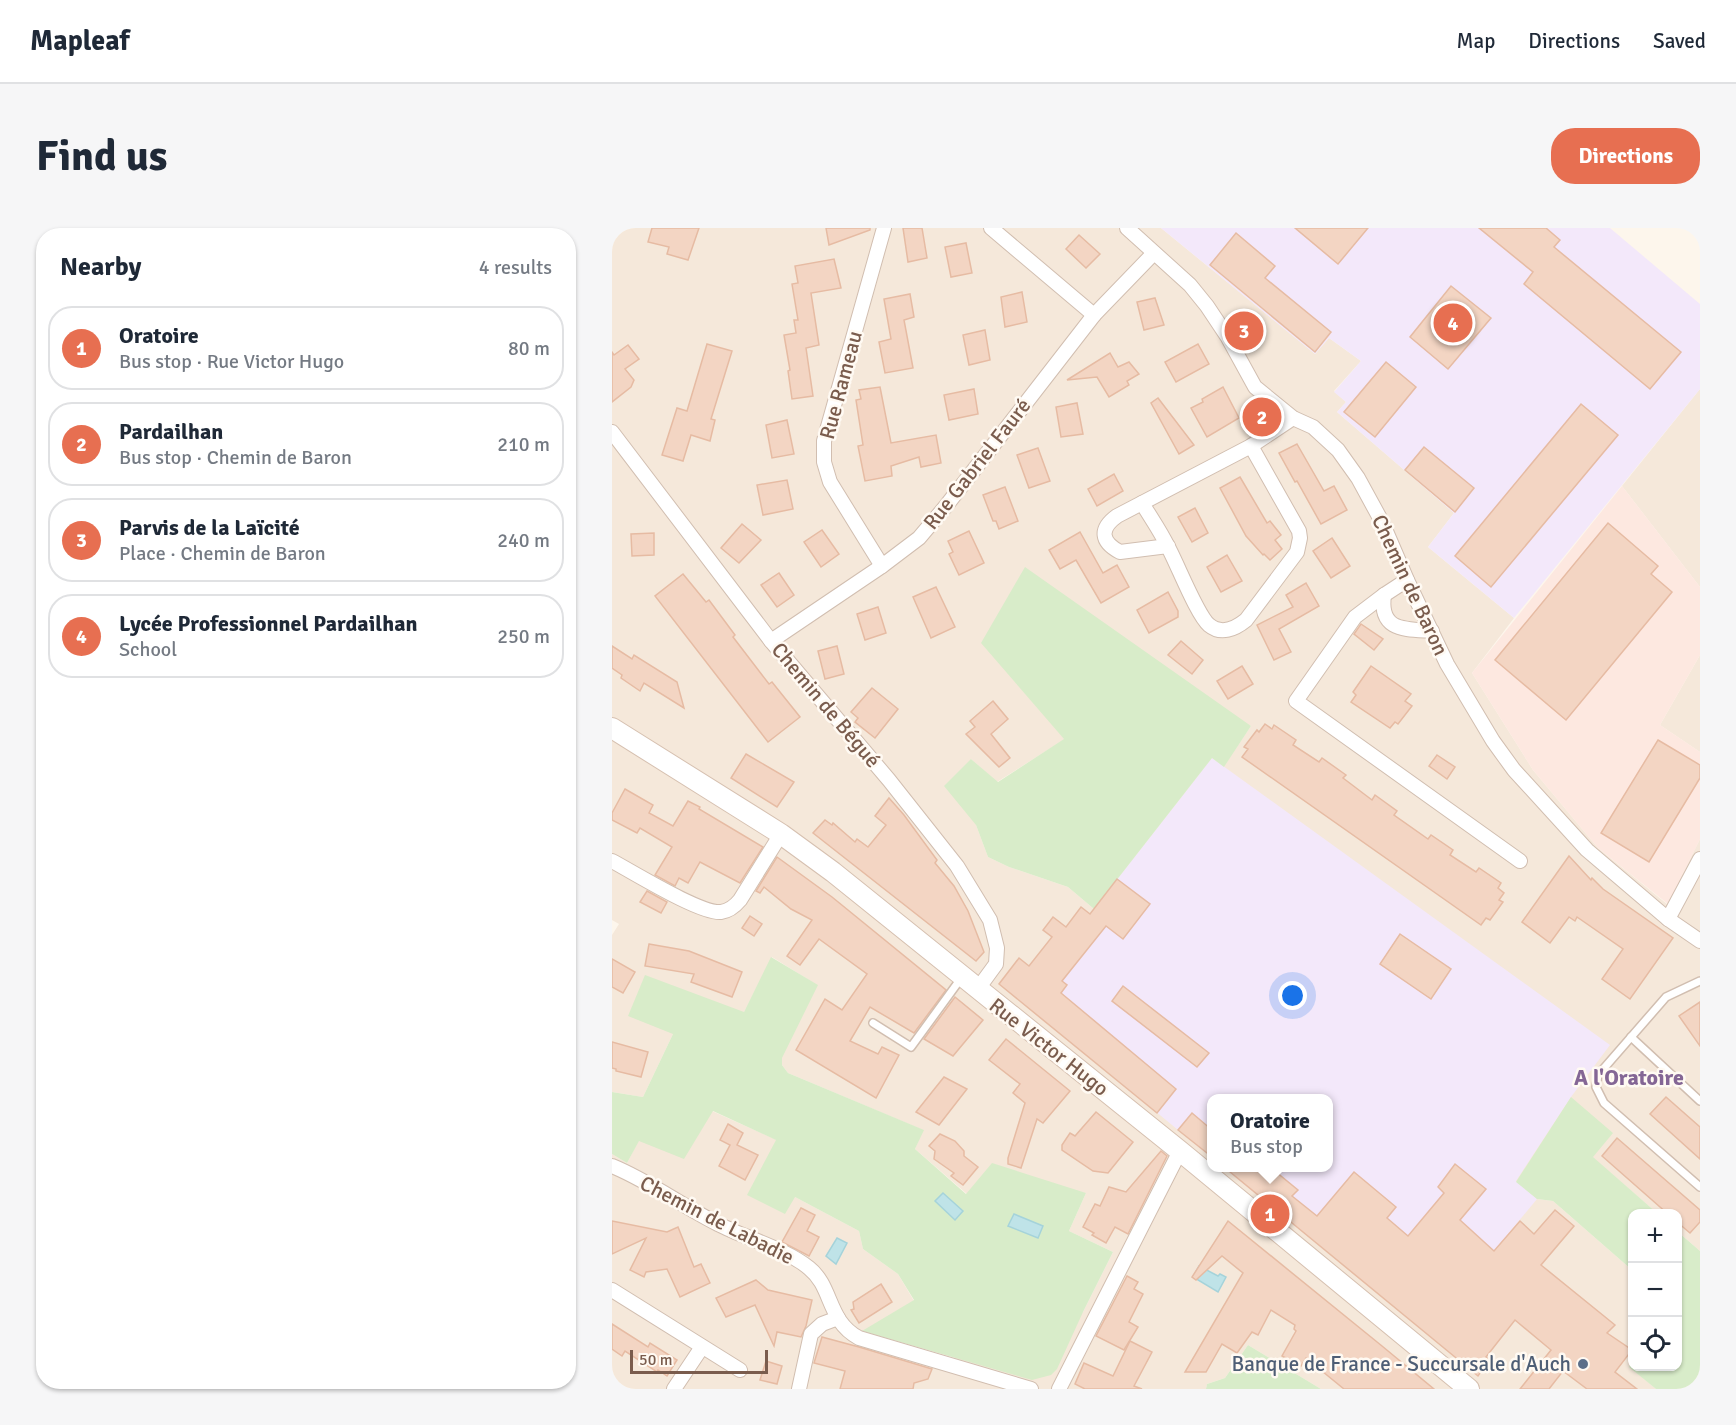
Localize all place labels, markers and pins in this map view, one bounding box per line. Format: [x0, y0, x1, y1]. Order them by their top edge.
pin: 4 [1434, 300, 1472, 346]
pin: 3 [1224, 308, 1264, 354]
pin: 2 [1242, 394, 1282, 440]
pin: 1 [1250, 1192, 1290, 1236]
place label: Banque de France - Succursale d'Auch [1231, 1351, 1571, 1377]
marker: Banque de France - Succursale d'Auch [1576, 1357, 1590, 1371]

